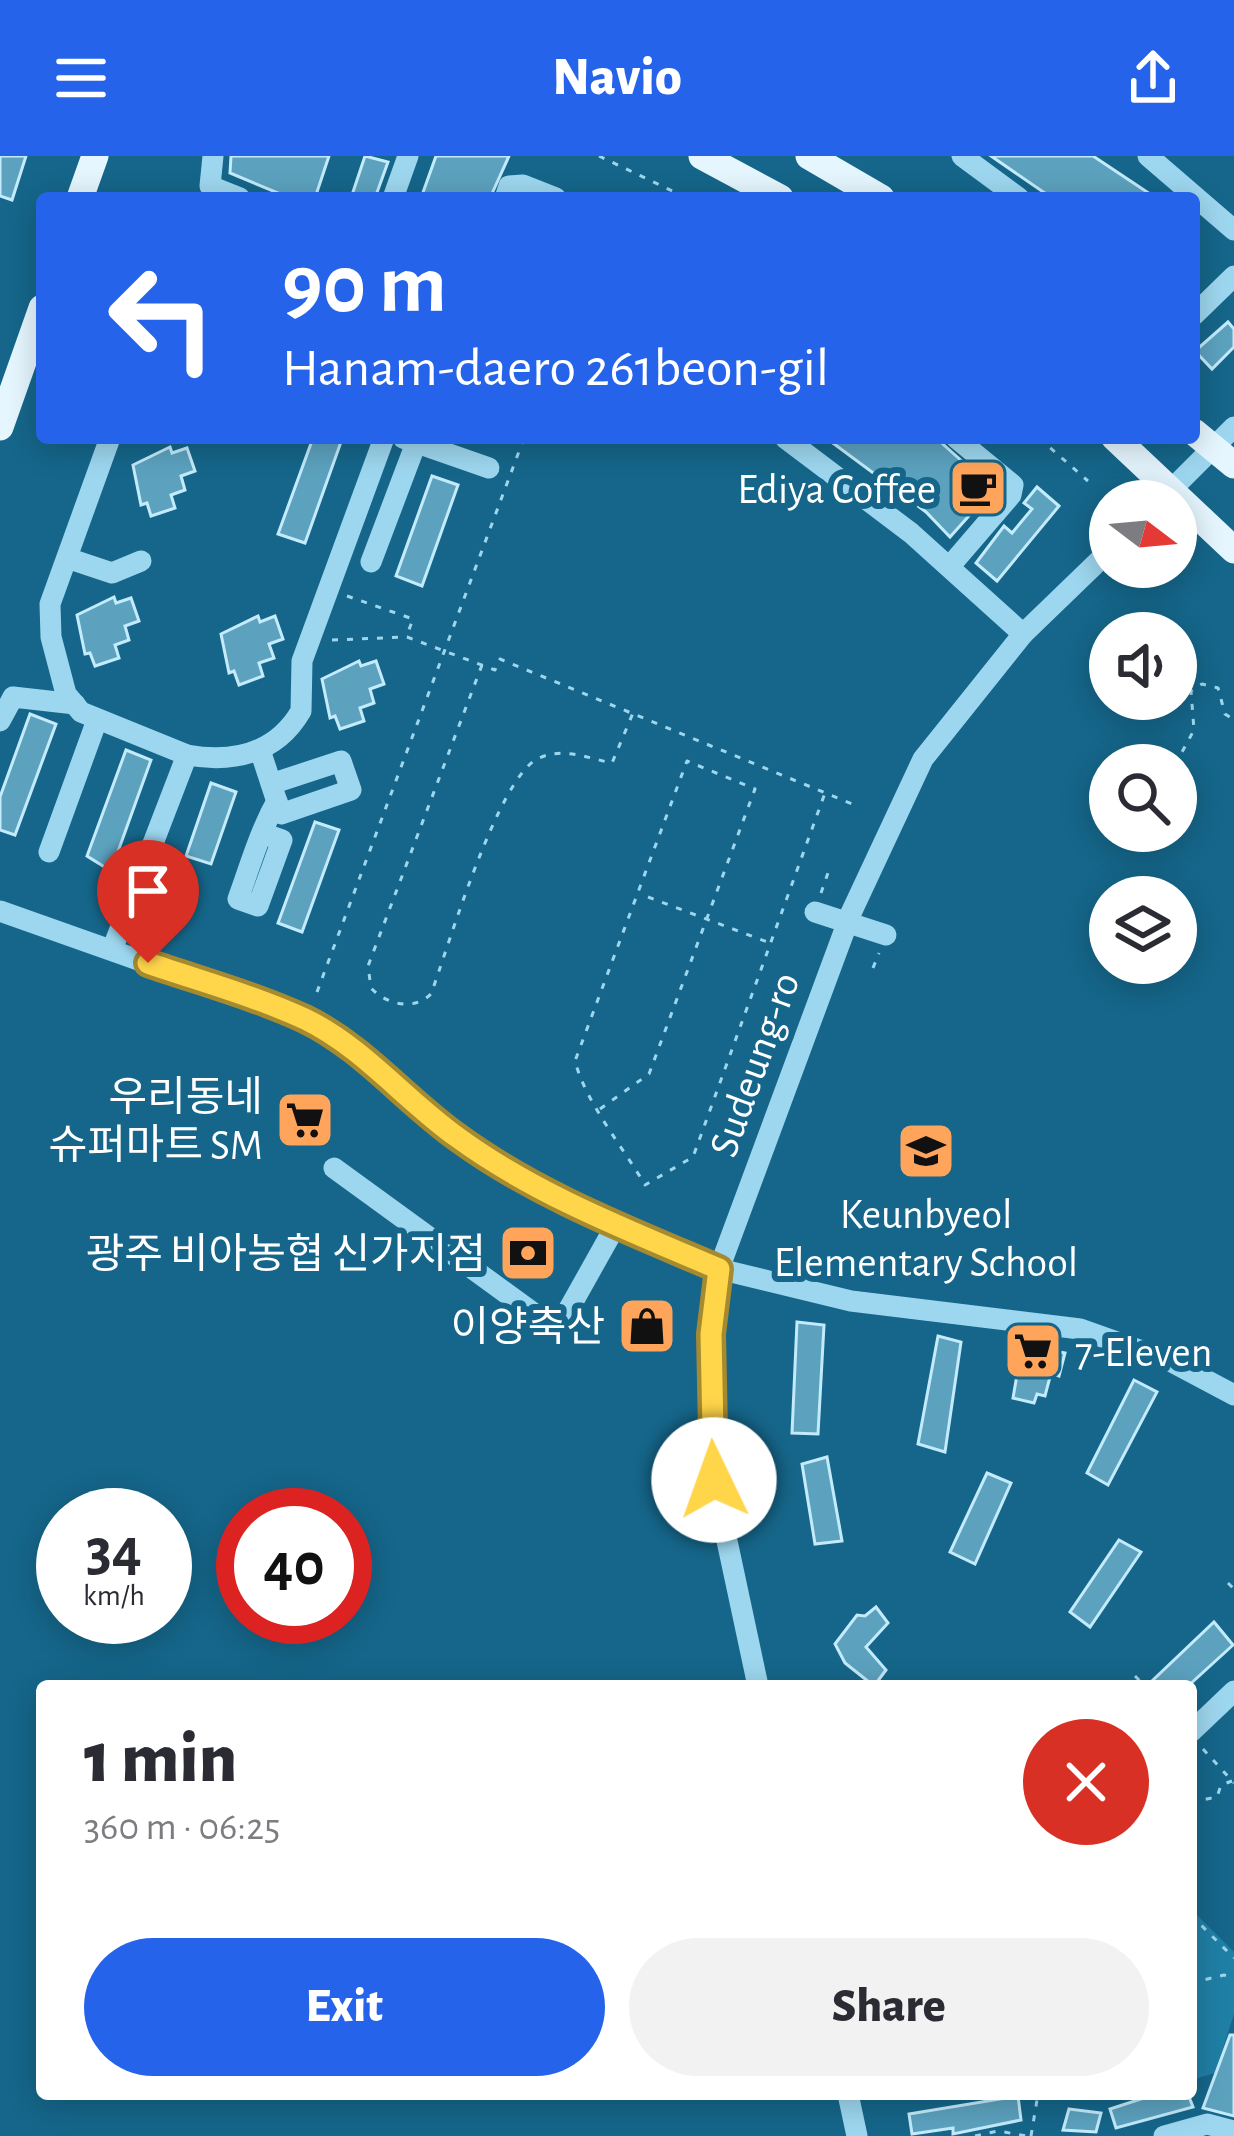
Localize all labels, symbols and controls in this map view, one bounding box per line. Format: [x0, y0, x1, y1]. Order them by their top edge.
icon: menu [48, 45, 114, 111]
icon: share [1120, 45, 1186, 111]
text: Navio [552, 51, 682, 105]
icon: left [84, 240, 240, 396]
text: 90 m [282, 244, 447, 328]
text: Hanam-daero 261beon-gil [282, 342, 829, 396]
cafe icon: Ediya Coffee [947, 457, 1009, 519]
place label: Ediya Coffee [737, 469, 936, 511]
north arrow [1089, 480, 1197, 588]
map controls [1089, 480, 1197, 984]
button: sound [1089, 612, 1197, 720]
button: search [1089, 744, 1197, 852]
pin [97, 840, 199, 963]
icon: arrive [115, 858, 181, 924]
button: layers [1089, 876, 1197, 984]
street label: Sudeung-ro [702, 967, 808, 1162]
place label: 우리동네 슈퍼마트 SM [49, 1075, 263, 1167]
supermarket icon: 우리동네 슈퍼마트 SM [274, 1089, 336, 1151]
school or university icon: Keunbyeol Elementary School [895, 1120, 957, 1182]
place label: Keunbyeol Elementary School [774, 1194, 1078, 1284]
bank icon: 광주 비아농협 신가지점 [497, 1222, 559, 1284]
place label: 광주 비아농협 신가지점 [86, 1232, 486, 1276]
shop icon: 이양축산 [616, 1295, 678, 1357]
place label: 이양축산 [450, 1305, 605, 1349]
supermarket icon: 7-Eleven [1002, 1320, 1064, 1382]
place label: 7-Eleven [1075, 1332, 1212, 1374]
position arrow [651, 1417, 777, 1543]
speed limit sign: 40 [216, 1488, 372, 1644]
text: 34 [86, 1521, 142, 1581]
text: km/h [83, 1581, 145, 1611]
button: close [1023, 1719, 1149, 1845]
text: 1 min [84, 1723, 237, 1795]
text: 360 m · 06:25 [84, 1808, 280, 1847]
button: Exit [84, 1938, 605, 2076]
button: Share [629, 1938, 1149, 2076]

